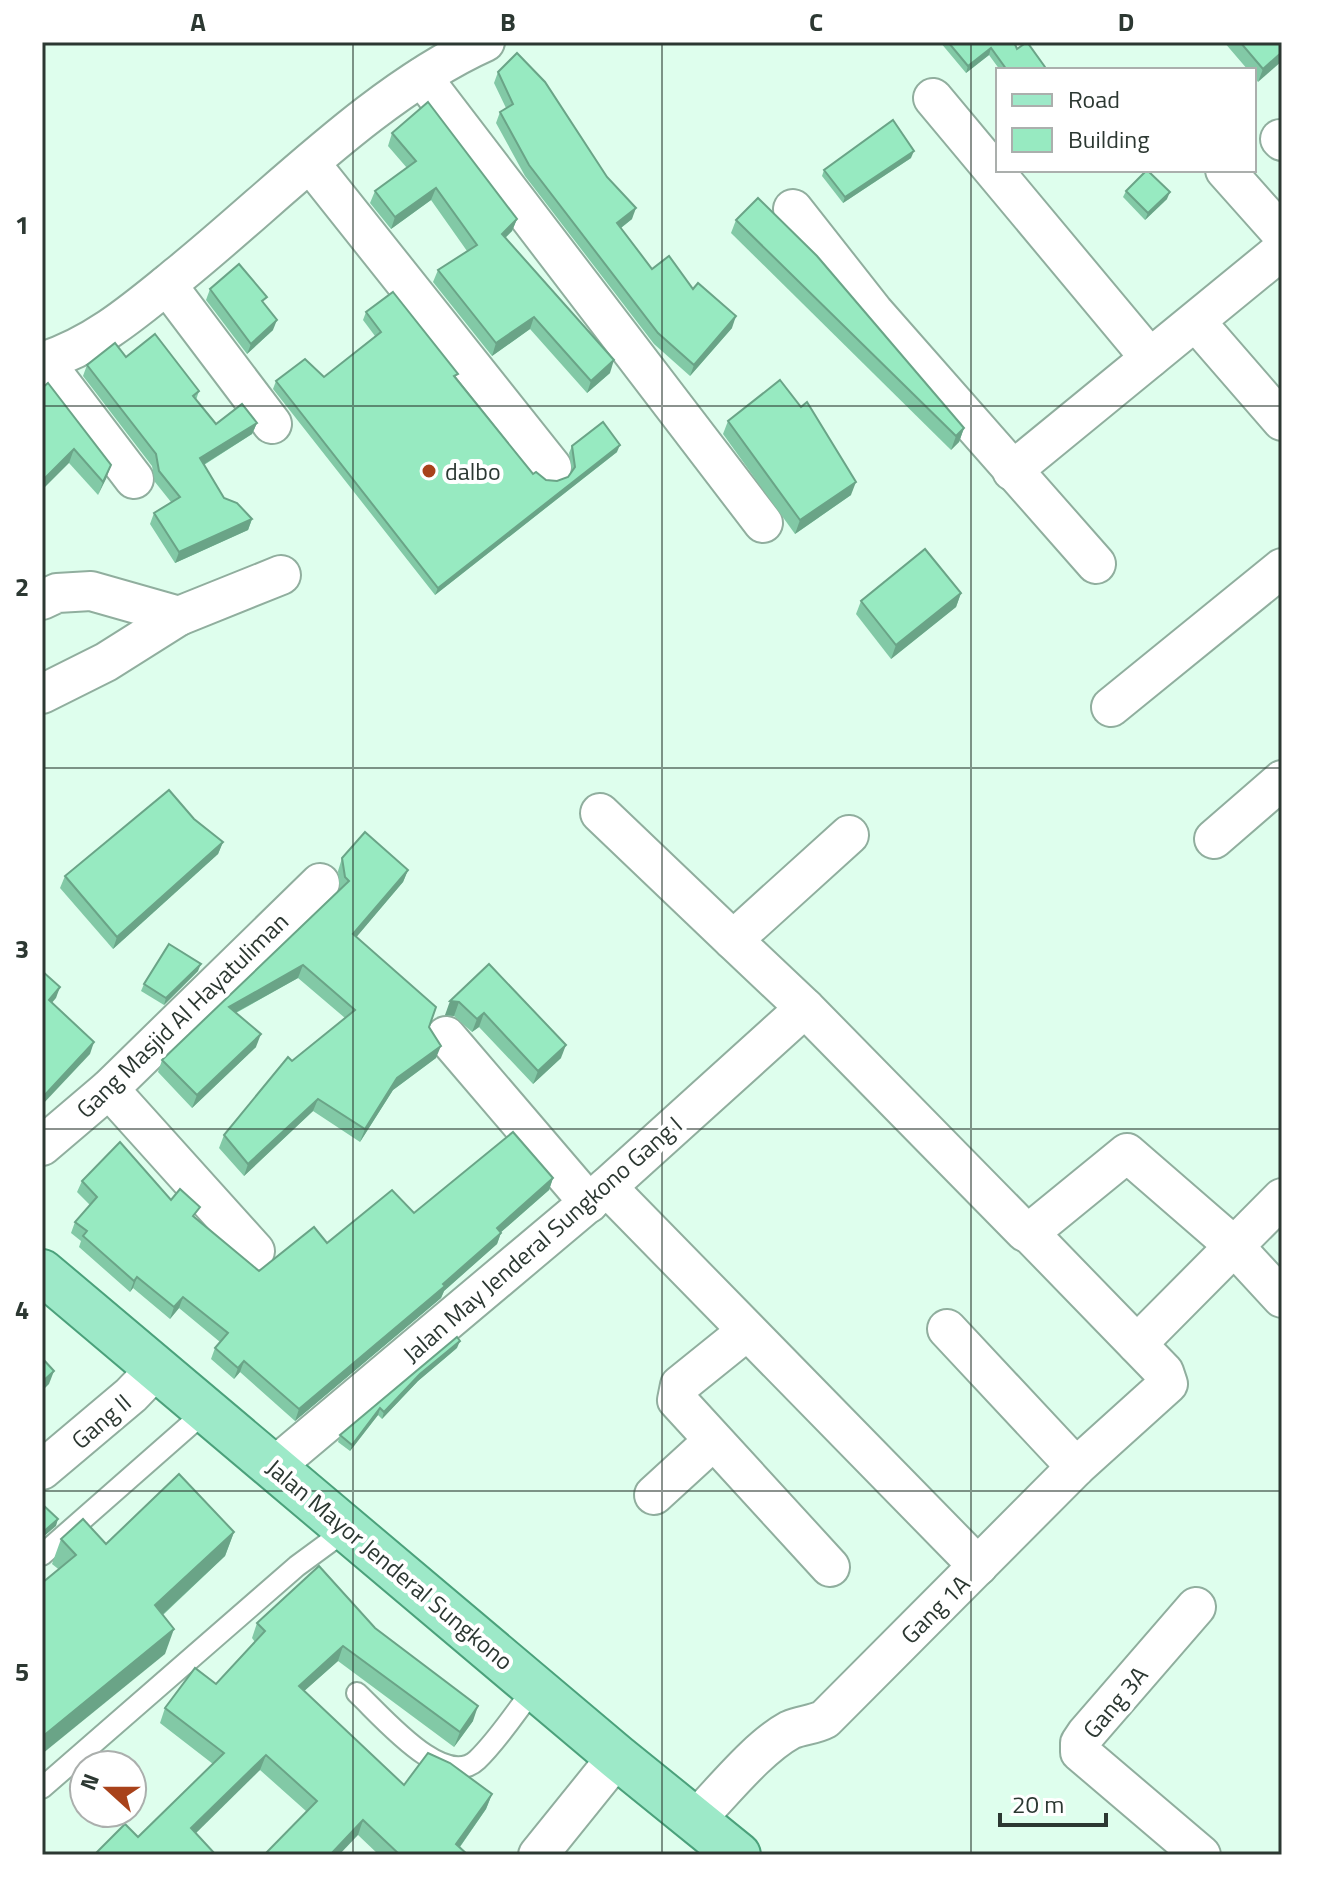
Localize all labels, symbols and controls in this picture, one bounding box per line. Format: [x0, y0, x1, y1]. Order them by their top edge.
text: A [190, 2, 206, 41]
text: B [500, 2, 516, 41]
text: C [809, 2, 823, 41]
text: D [1118, 2, 1134, 41]
legend [996, 68, 1256, 172]
text: Road [1068, 81, 1120, 117]
text: Building [1068, 121, 1150, 157]
text: 1 [15, 205, 29, 244]
place label: dalbo [445, 453, 501, 489]
marker: dalbo [420, 462, 438, 480]
text: 2 [15, 567, 29, 606]
street label: Gang Masjid Al Hayatuliman [68, 904, 296, 1126]
text: 3 [15, 929, 29, 968]
street label: Jalan May Jenderal Sungkono Gang I [394, 1107, 690, 1371]
text: 4 [15, 1290, 29, 1329]
street label: Gang II [63, 1385, 139, 1457]
street label: Jalan Mayor Jenderal Sungkono [259, 1450, 521, 1678]
street label: Gang 1A [892, 1566, 978, 1652]
text: 5 [15, 1652, 29, 1691]
street label: Gang 3A [1074, 1658, 1156, 1746]
north arrow [68, 1749, 148, 1829]
text: N [71, 1769, 108, 1795]
scale bar [1000, 1777, 1106, 1827]
text: 20 m [1012, 1786, 1064, 1822]

